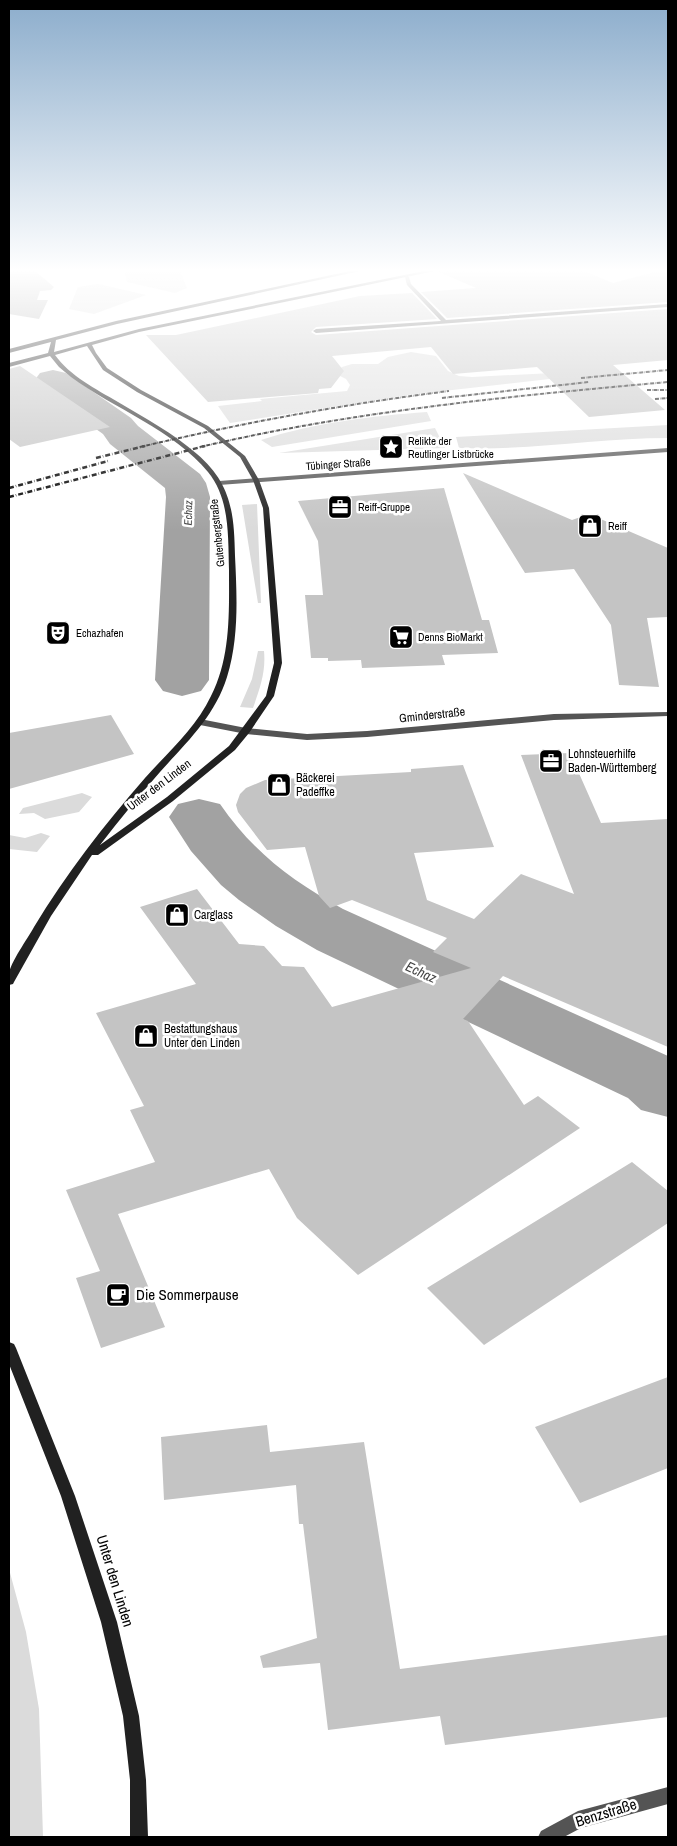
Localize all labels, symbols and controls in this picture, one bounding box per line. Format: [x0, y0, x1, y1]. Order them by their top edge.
place icon: Relikte der Reutlinger Listbrücke [378, 434, 404, 460]
place label: Relikte der Reutlinger Listbrücke [408, 434, 494, 461]
street label: Tübinger Straße [305, 455, 371, 473]
office icon: Reiff-Gruppe [327, 494, 353, 520]
street label: Gutenbergstraße [206, 498, 228, 568]
water label: Echaz [181, 500, 195, 526]
place label: Reiff-Gruppe [358, 500, 410, 514]
shop icon: Reiff [577, 513, 603, 539]
place label: Reiff [608, 519, 627, 533]
theatre icon: Echazhafen [45, 620, 71, 646]
supermarket icon: Denns BioMarkt [388, 624, 414, 650]
place label: Echazhafen [76, 626, 124, 640]
place label: Denns BioMarkt [418, 630, 483, 644]
street label: Gminderstraße [398, 704, 466, 726]
place label: Lohnsteuerhilfe Baden-Württemberg [568, 746, 657, 776]
office icon: Lohnsteuerhilfe Baden-Württemberg [538, 748, 564, 774]
street label: Unter den Linden [124, 756, 194, 814]
place label: Bäckerei Padeffke [296, 770, 335, 800]
shop icon: Bäckerei Padeffke [266, 772, 292, 798]
shop icon: Carglass [164, 902, 190, 928]
place label: Carglass [194, 907, 233, 923]
water label: Echaz [403, 957, 439, 987]
place label: Bestattungshaus Unter den Linden [164, 1021, 240, 1051]
shop icon: Bestattungshaus Unter den Linden [133, 1023, 159, 1049]
cafe icon: Die Sommerpause [105, 1282, 131, 1308]
place label: Die Sommerpause [136, 1284, 239, 1305]
street label: Unter den Linden [92, 1532, 139, 1629]
street label: Benzstraße [573, 1793, 639, 1832]

